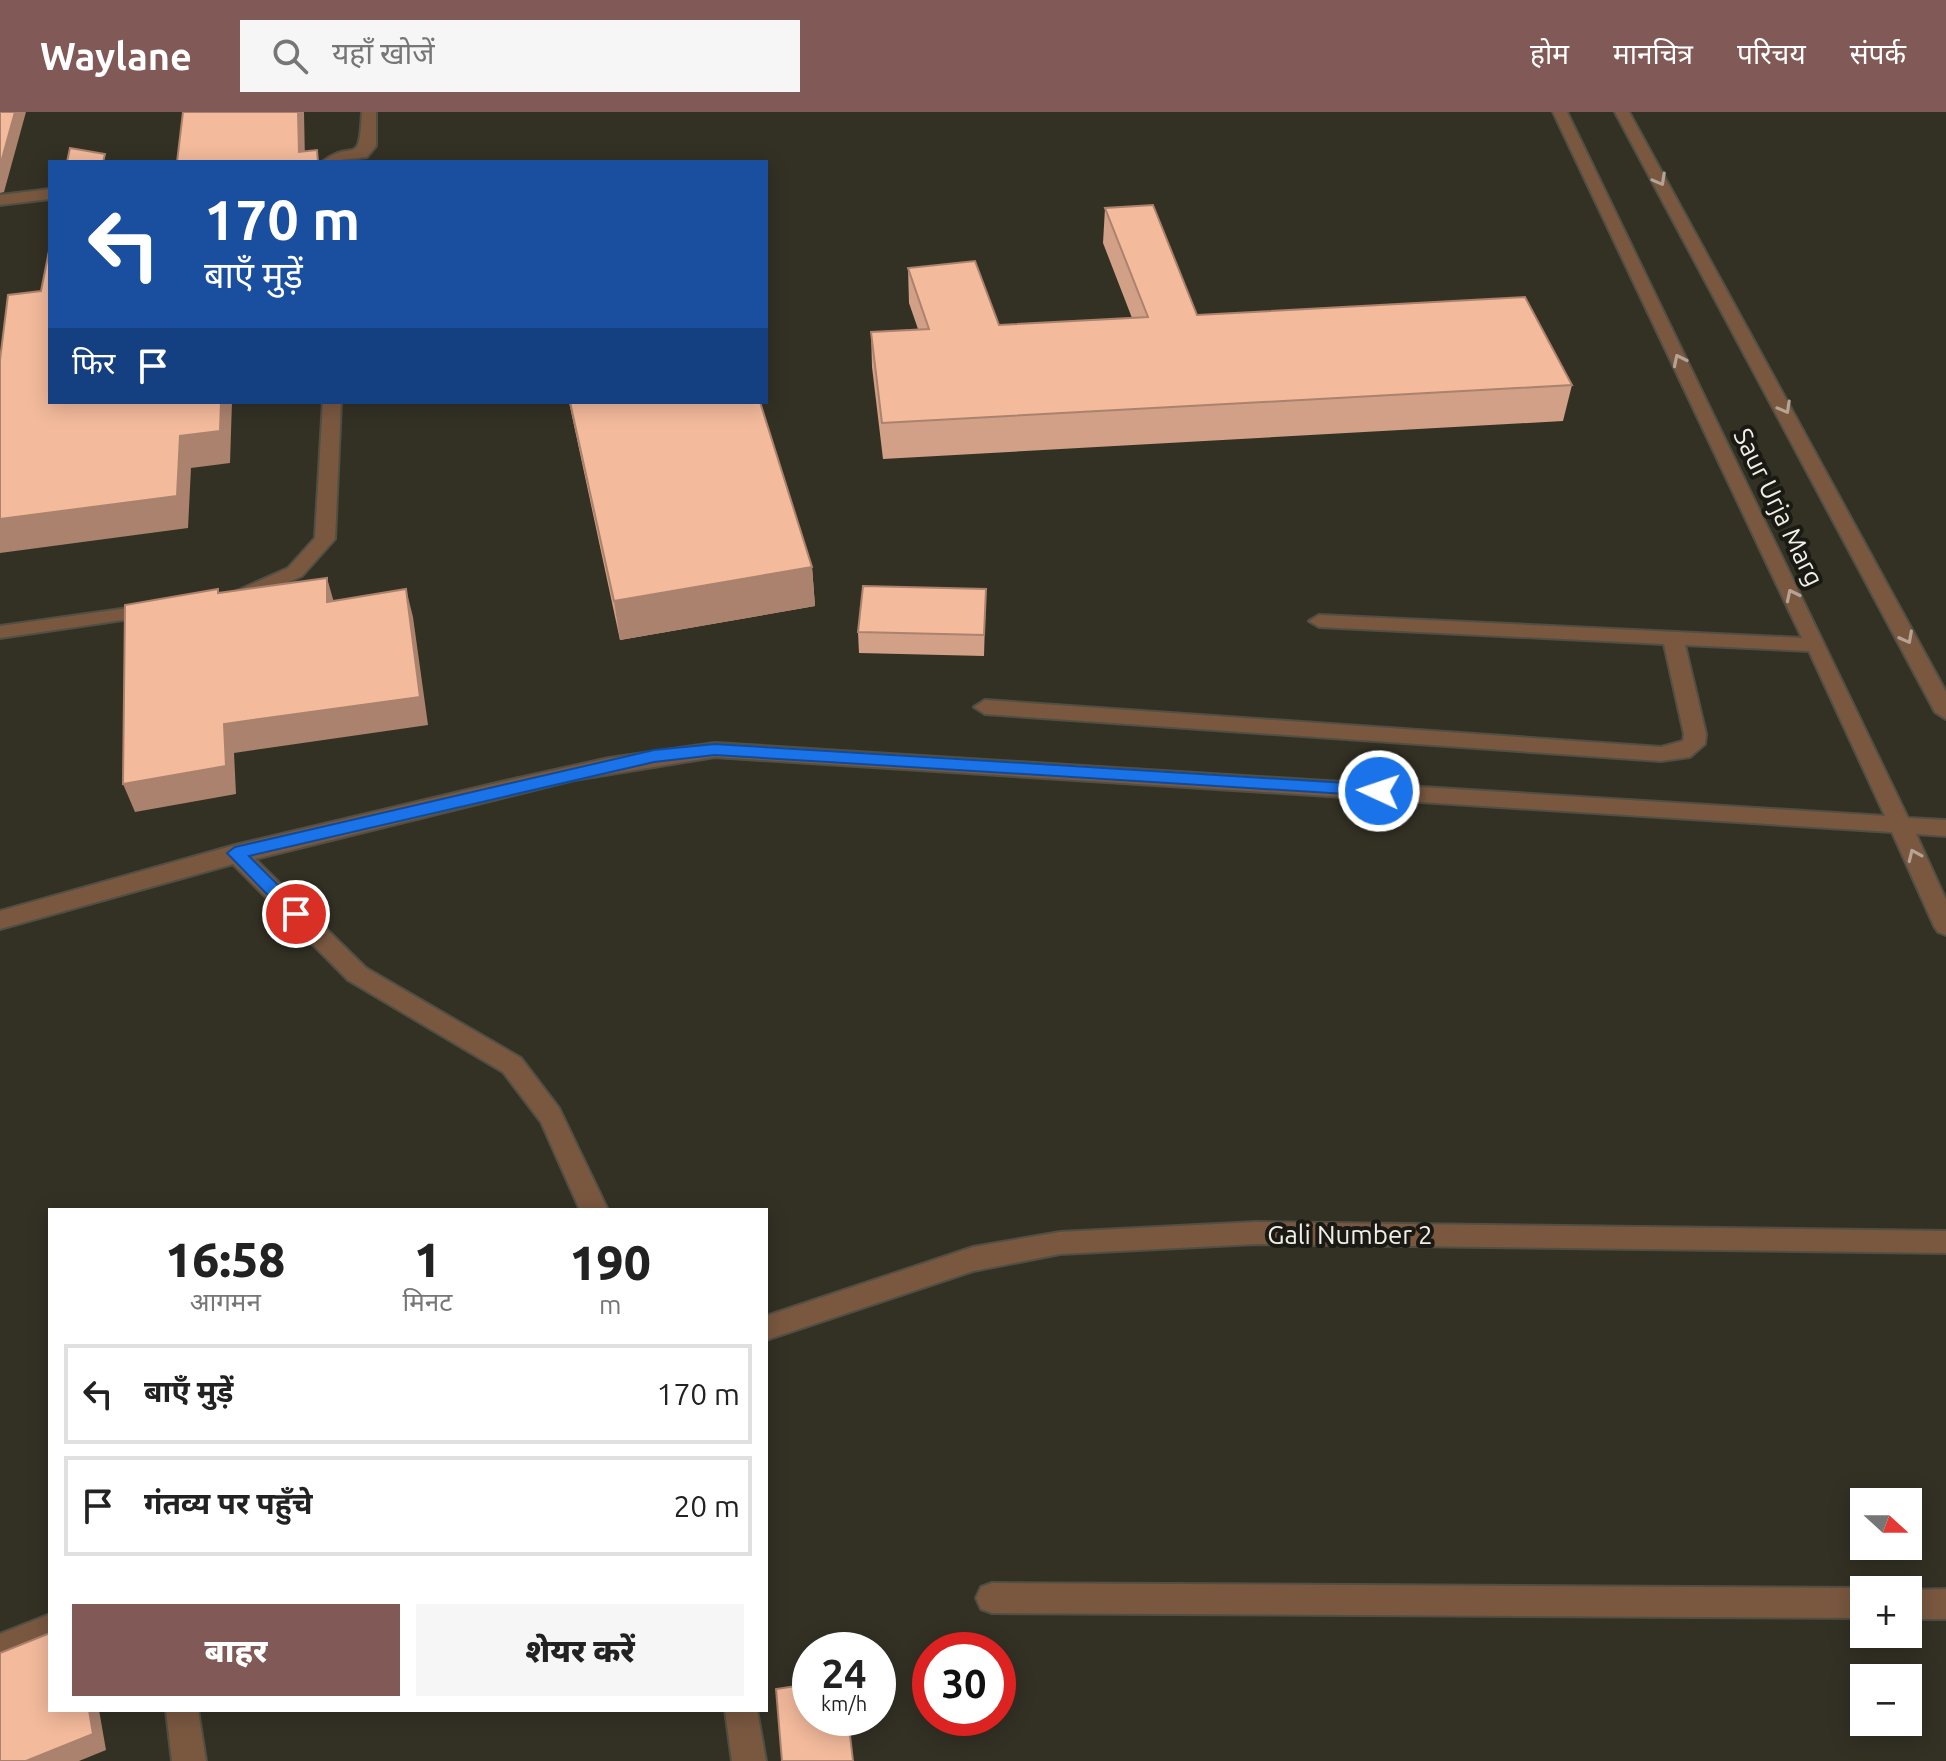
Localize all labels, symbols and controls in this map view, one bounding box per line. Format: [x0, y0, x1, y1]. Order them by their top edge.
search box [240, 20, 800, 92]
icon: search [268, 34, 312, 78]
text: Waylane [40, 35, 192, 77]
text: यहाँ खोजें [332, 36, 435, 70]
text: होम [1530, 38, 1569, 69]
text: मानचित्र [1613, 38, 1693, 69]
text: परिचय [1737, 38, 1806, 69]
text: संपर्क [1850, 38, 1906, 69]
one-way arrow [1650, 171, 1666, 186]
text: 170 m [204, 188, 360, 251]
icon: left [72, 192, 176, 296]
text: बाएँ मुड़ें [204, 254, 303, 295]
icon: arrive [131, 344, 175, 388]
text: फिर [72, 346, 115, 380]
one-way arrow [1673, 354, 1689, 368]
one-way arrow [1775, 400, 1791, 414]
street label: Saur Urja Marg [1728, 424, 1830, 590]
one-way arrow [1786, 588, 1802, 603]
one-way arrow [1897, 630, 1912, 644]
position arrow [1337, 749, 1421, 833]
one-way arrow [1907, 849, 1923, 864]
pin [262, 880, 330, 948]
icon: arrive [274, 892, 318, 936]
street label: Gali Number 2 [1267, 1220, 1433, 1249]
text: 16:58 [165, 1232, 285, 1286]
text: 1 [414, 1232, 441, 1286]
text: 190 [570, 1235, 651, 1289]
text: आगमन [190, 1287, 261, 1316]
text: मिनट [403, 1287, 452, 1316]
text: m [599, 1290, 621, 1319]
icon: left [76, 1372, 120, 1416]
text: बाएँ मुड़ें [144, 1374, 233, 1408]
text: 170 m [656, 1377, 740, 1411]
icon: arrive [76, 1484, 120, 1528]
text: गंतव्य पर पहुँचे [144, 1486, 312, 1520]
north arrow [1850, 1488, 1922, 1560]
map controls [1850, 1488, 1922, 1736]
text: 20 m [673, 1489, 740, 1523]
button: + [1850, 1576, 1922, 1648]
button: बाहर [72, 1604, 400, 1696]
button: शेयर करें [416, 1604, 744, 1696]
speed limit sign: 30 [912, 1632, 1016, 1736]
text: 24 [821, 1651, 867, 1696]
button: − [1850, 1664, 1922, 1736]
text: km/h [821, 1692, 867, 1715]

